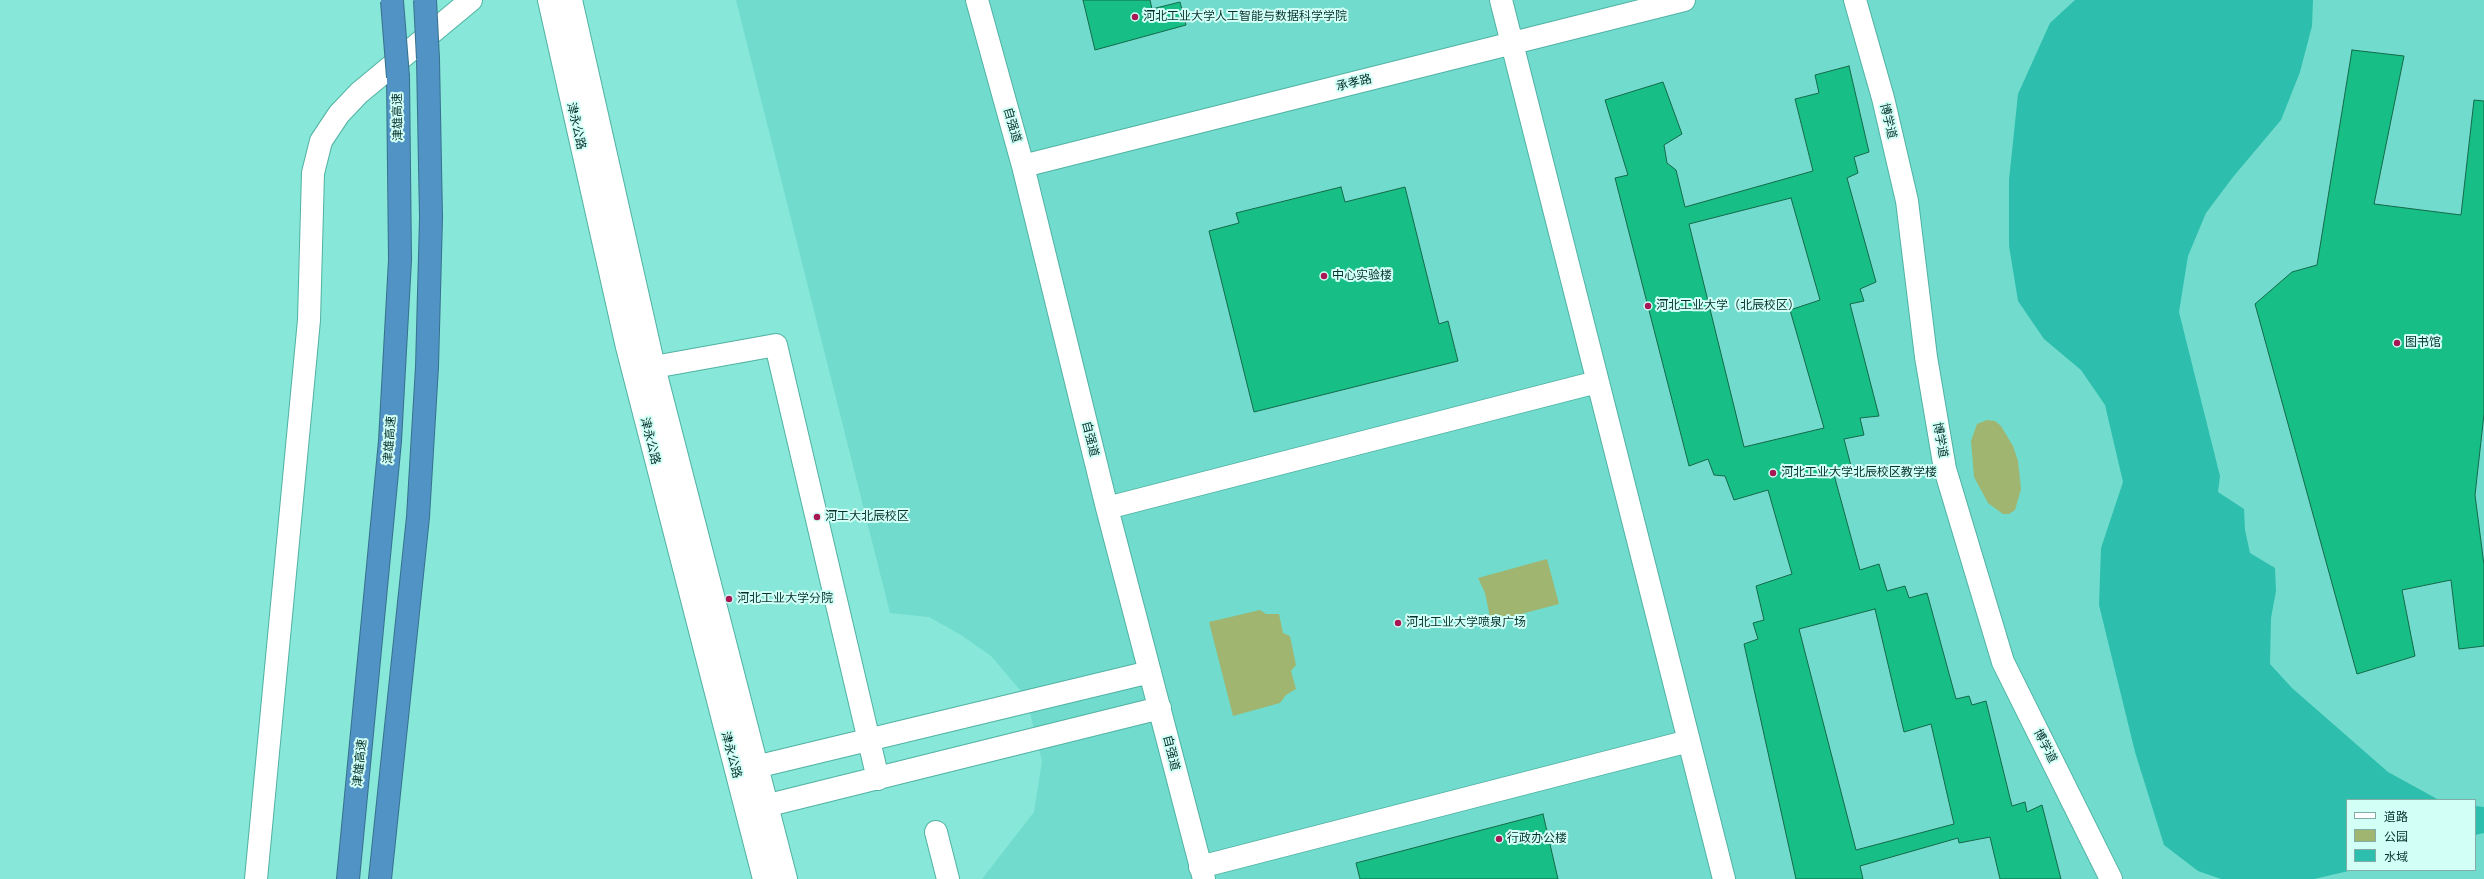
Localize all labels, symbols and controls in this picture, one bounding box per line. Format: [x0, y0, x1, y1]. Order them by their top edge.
place label: 河北工业大学人工智能与数据科学学院 [1143, 10, 1347, 24]
marker: 河北工业大学人工智能与数据科学学院 [1130, 12, 1140, 22]
street label: 承孝路 [1335, 72, 1373, 94]
street label: 津雄高速 [390, 93, 406, 141]
street label: 津永公路 [564, 101, 588, 151]
street label: 博学道 [1877, 102, 1899, 140]
street label: 自强道 [1000, 106, 1024, 144]
place label: 中心实验楼 [1332, 269, 1392, 283]
marker: 中心实验楼 [1319, 271, 1329, 281]
place label: 河北工业大学（北辰校区） [1656, 299, 1800, 313]
marker: 河北工业大学（北辰校区） [1643, 301, 1653, 311]
place label: 图书馆 [2405, 336, 2441, 350]
marker: 图书馆 [2392, 338, 2402, 348]
street label: 津雄高速 [381, 416, 399, 464]
street label: 津永公路 [637, 416, 663, 466]
street label: 自强道 [1079, 420, 1101, 458]
street label: 博学道 [1930, 421, 1950, 459]
place label: 河北工业大学北辰校区教学楼 [1781, 466, 1937, 480]
marker: 河北工业大学北辰校区教学楼 [1768, 468, 1778, 478]
place label: 河工大北辰校区 [825, 510, 909, 524]
marker: 河工大北辰校区 [812, 512, 822, 522]
place label: 河北工业大学分院 [737, 592, 833, 606]
marker: 河北工业大学分院 [724, 594, 734, 604]
place label: 河北工业大学喷泉广场 [1406, 616, 1526, 630]
marker: 河北工业大学喷泉广场 [1393, 618, 1403, 628]
street label: 博学道 [2030, 727, 2060, 765]
street label: 津永公路 [718, 730, 744, 780]
street label: 自强道 [1160, 734, 1182, 772]
street label: 津雄高速 [350, 738, 370, 788]
legend [2346, 799, 2476, 871]
text: 道路 [2384, 810, 2408, 824]
text: 公园 [2384, 830, 2408, 844]
place label: 行政办公楼 [1507, 832, 1567, 846]
marker: 行政办公楼 [1494, 834, 1504, 844]
text: 水域 [2384, 850, 2408, 864]

